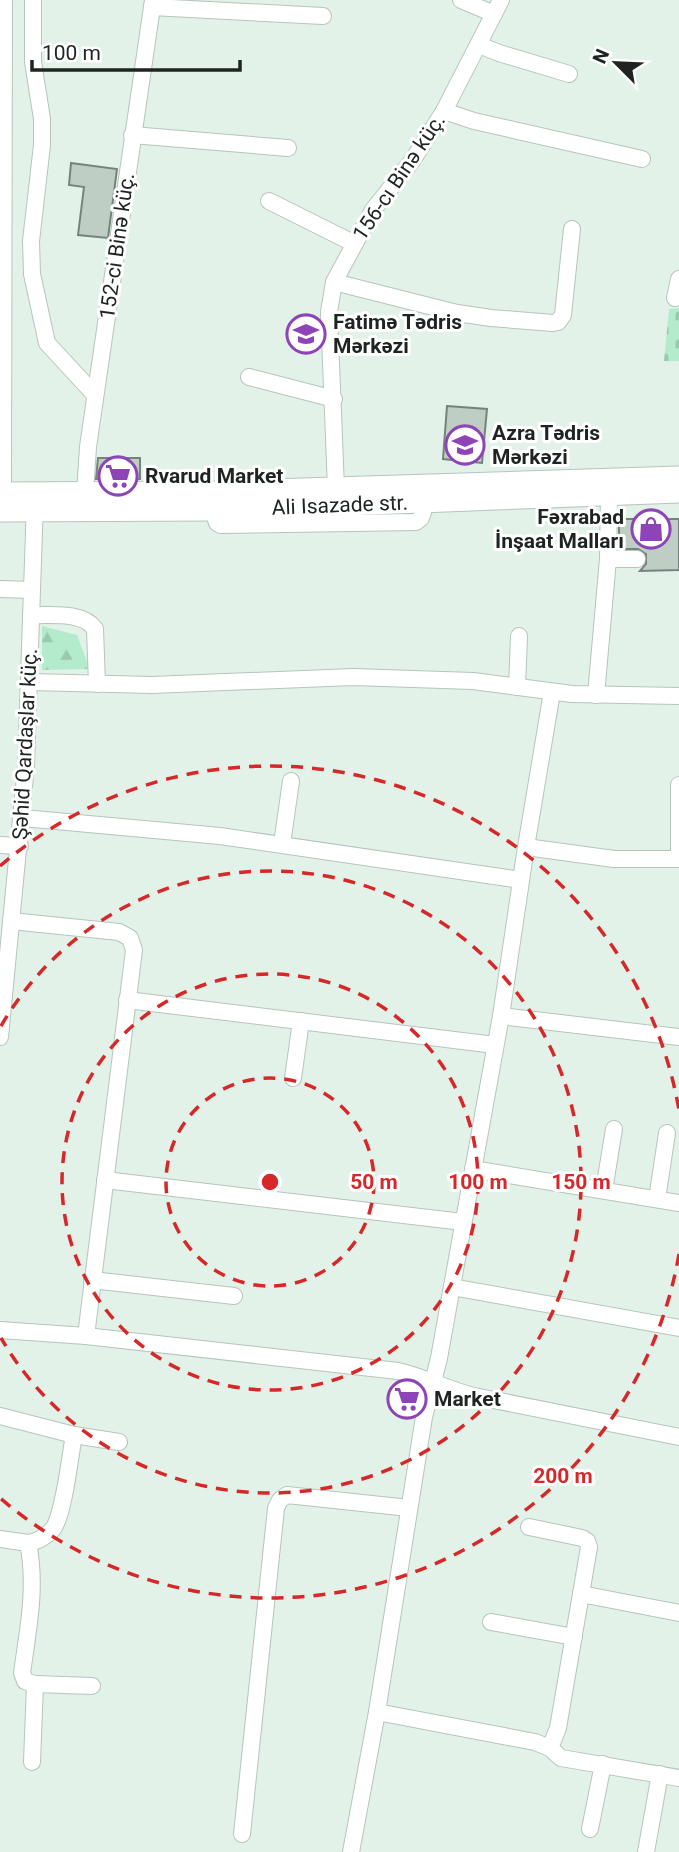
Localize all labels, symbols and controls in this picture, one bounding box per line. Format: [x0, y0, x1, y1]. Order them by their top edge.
scale bar [32, 28, 240, 72]
north arrow [581, 28, 651, 98]
text: 100 m [42, 41, 101, 65]
text: N [588, 45, 614, 67]
street label: 156-cı Binə küç. [348, 109, 450, 245]
street label: 152-ci Binə küç. [95, 171, 139, 321]
place label: Fatimə Tədris Mərkəzi [333, 310, 462, 358]
school or university icon: Fatimə Tədris Mərkəzi [285, 313, 327, 355]
place label: Azra Tədris Mərkəzi [492, 421, 600, 469]
school or university icon: Azra Tədris Mərkəzi [444, 424, 486, 466]
supermarket icon: Rvarud Market [97, 455, 139, 497]
place label: Rvarud Market [145, 464, 283, 488]
street label: Ali Isazade str. [271, 490, 408, 520]
place label: Fəxrabad İnşaat Malları [495, 505, 624, 553]
shop icon: Fəxrabad İnşaat Malları [630, 508, 672, 550]
street label: Şəhid Qardaşlar küç. [8, 648, 42, 840]
centre of rings [258, 1170, 282, 1194]
text: 50 m [350, 1170, 398, 1194]
text: 100 m [448, 1170, 508, 1194]
text: 150 m [551, 1170, 611, 1194]
supermarket icon: Market [386, 1378, 428, 1420]
place label: Market [434, 1387, 501, 1411]
text: 200 m [533, 1464, 593, 1488]

